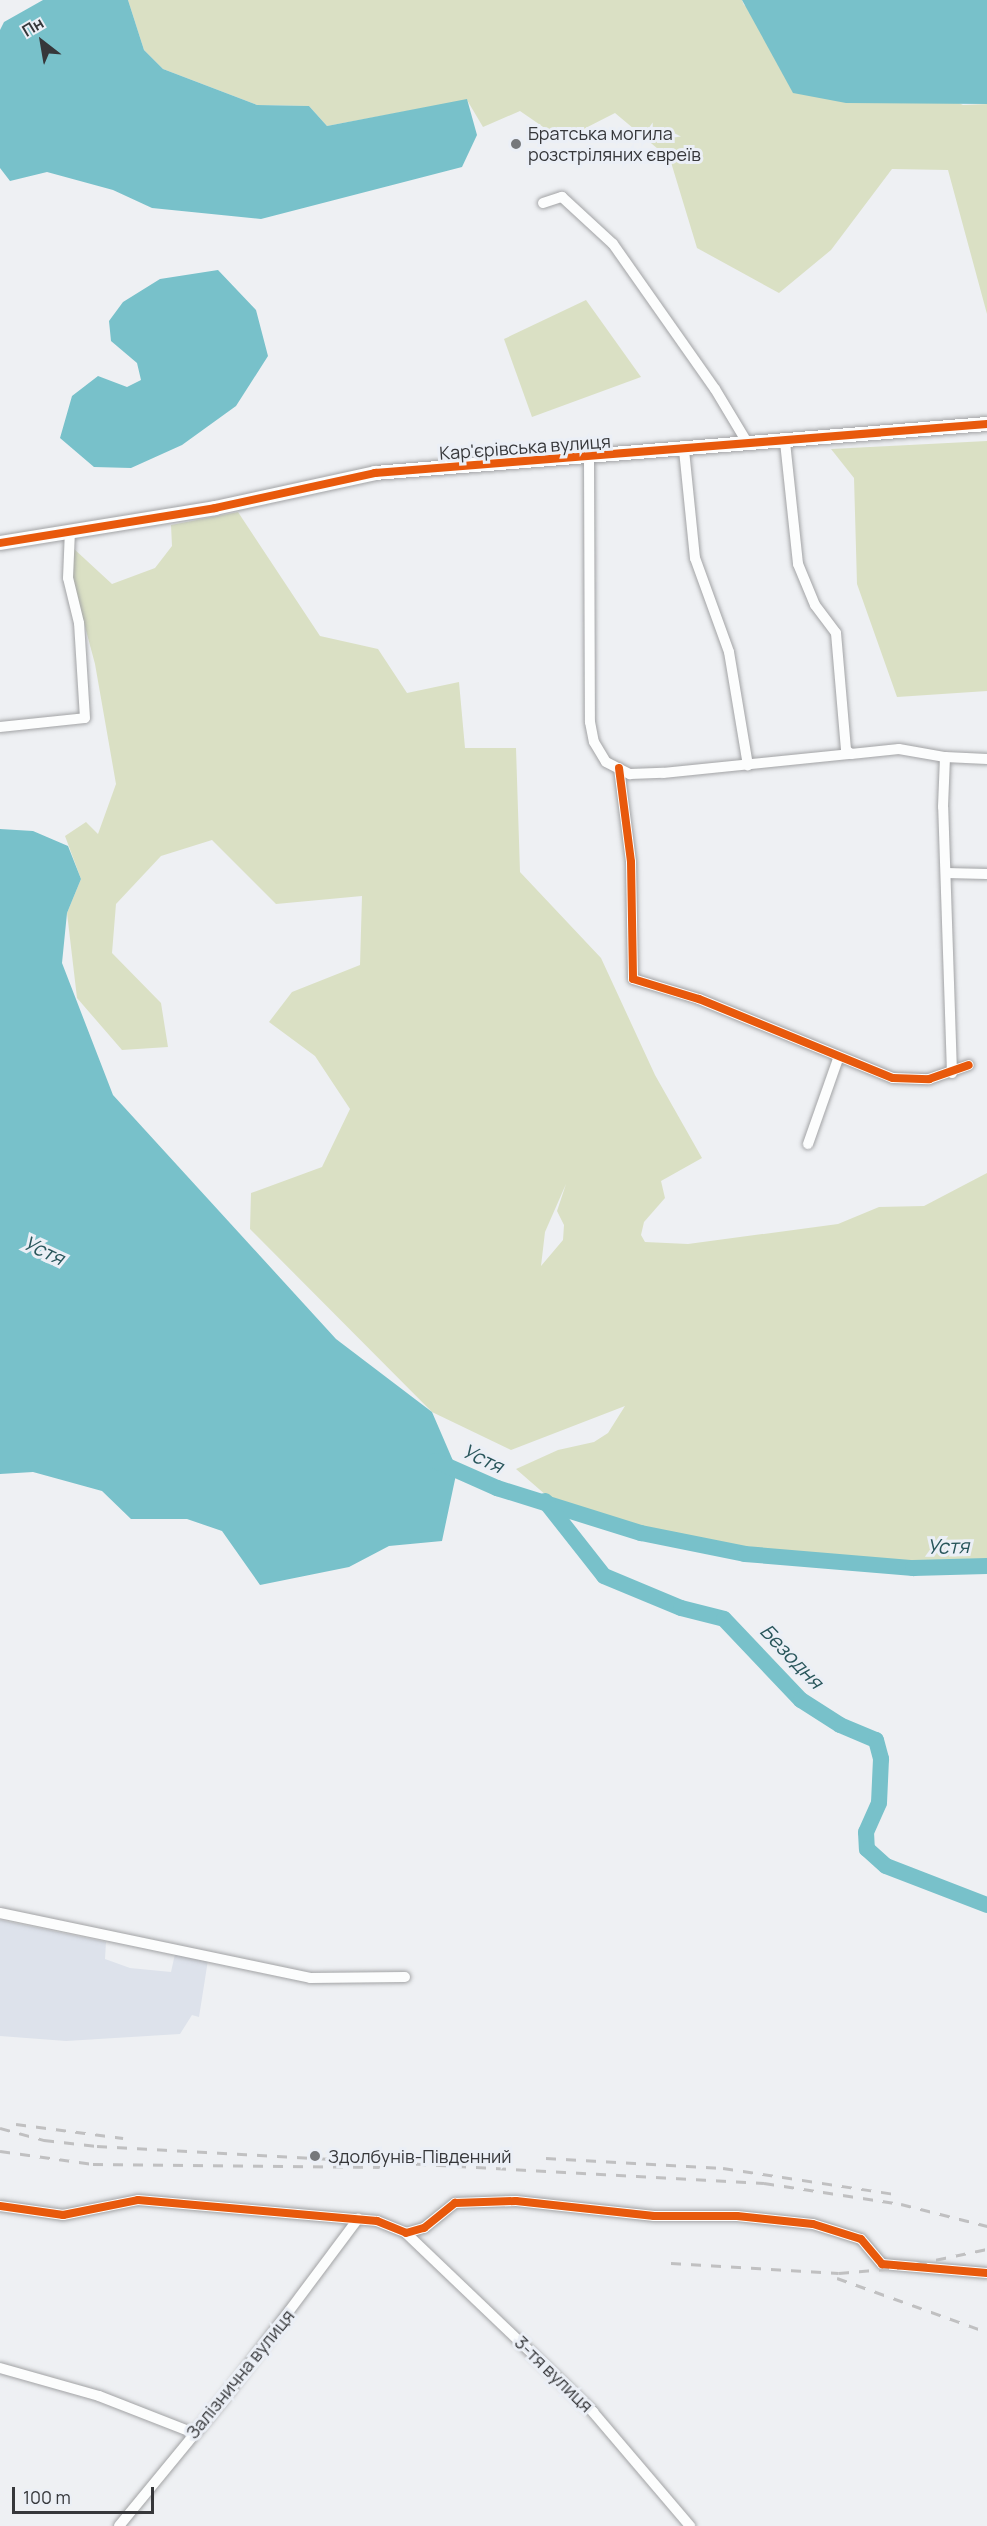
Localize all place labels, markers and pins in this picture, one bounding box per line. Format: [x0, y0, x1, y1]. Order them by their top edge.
place label: Братська могила розстріляних євреїв [528, 123, 701, 166]
marker: Братська могила розстріляних євреїв [509, 137, 523, 151]
place label: Здолбунів-Південний [328, 2145, 512, 2167]
marker: Здолбунів-Південний [306, 2147, 324, 2165]

